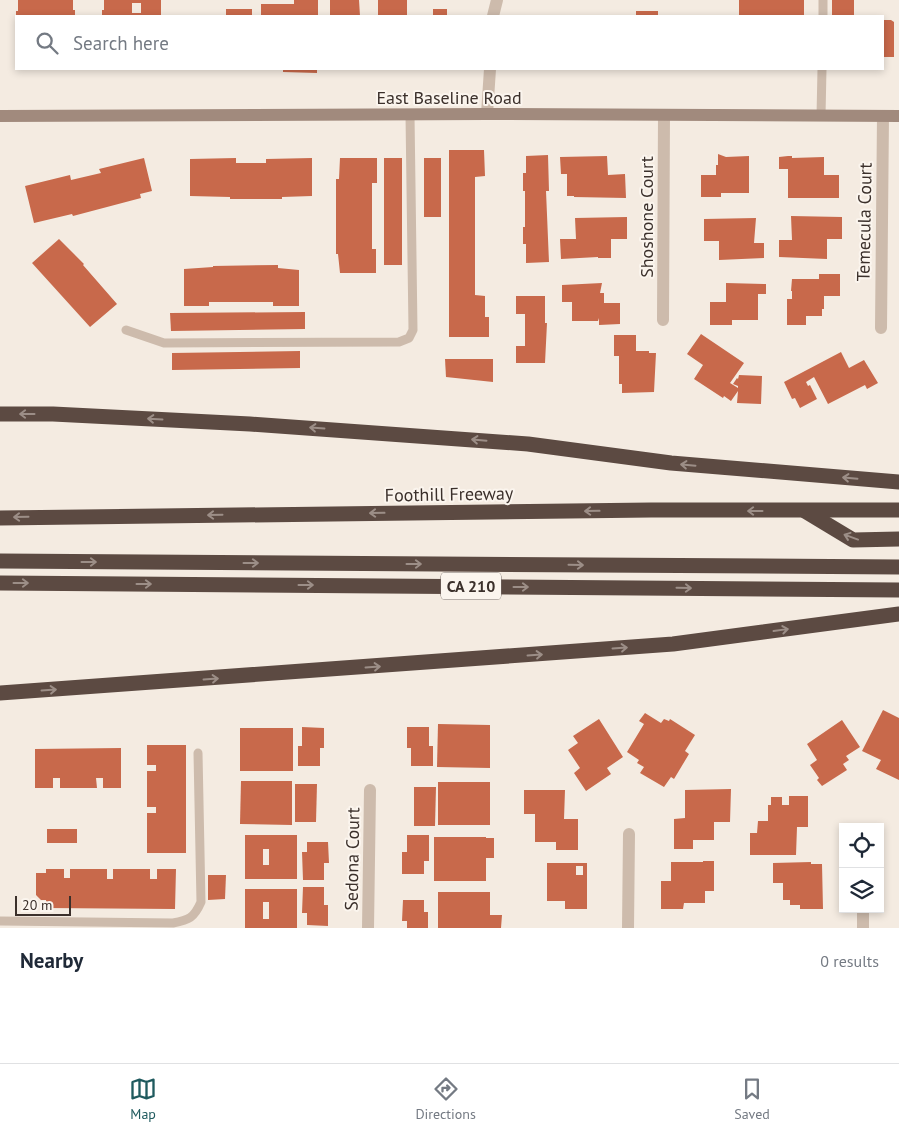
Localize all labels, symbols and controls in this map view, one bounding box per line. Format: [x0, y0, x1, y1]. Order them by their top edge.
search box [15, 15, 884, 70]
icon: search [33, 29, 61, 57]
text: Search here [73, 31, 169, 55]
street label: East Baseline Road [376, 86, 522, 109]
street label: Shoshone Court [635, 156, 658, 278]
street label: Temecula Court [851, 162, 877, 282]
one-way arrow [19, 409, 35, 419]
one-way arrow [147, 414, 163, 423]
one-way arrow [309, 424, 325, 433]
one-way arrow [472, 435, 488, 445]
one-way arrow [681, 460, 697, 469]
one-way arrow [843, 473, 859, 483]
street label: Foothill Freeway [385, 481, 514, 507]
one-way arrow [584, 506, 600, 516]
one-way arrow [747, 506, 763, 516]
one-way arrow [369, 509, 385, 518]
one-way arrow [207, 510, 223, 520]
one-way arrow [13, 513, 29, 522]
one-way arrow [844, 532, 859, 541]
one-way arrow [80, 557, 97, 567]
one-way arrow [243, 558, 259, 568]
one-way arrow [406, 559, 422, 569]
one-way arrow [568, 560, 584, 570]
road number: CA 210 [441, 572, 501, 600]
one-way arrow [13, 578, 29, 588]
one-way arrow [136, 579, 152, 589]
one-way arrow [298, 580, 314, 590]
one-way arrow [513, 582, 529, 592]
one-way arrow [676, 583, 692, 593]
one-way arrow [773, 624, 789, 634]
one-way arrow [611, 644, 627, 653]
one-way arrow [527, 650, 543, 659]
one-way arrow [365, 662, 381, 671]
one-way arrow [202, 674, 218, 683]
one-way arrow [40, 686, 56, 695]
street label: Sedona Court [340, 807, 364, 911]
map controls [839, 823, 884, 913]
button: locate [839, 823, 884, 868]
button: layers [839, 868, 884, 913]
scale bar [15, 893, 71, 916]
text: 20 m [22, 896, 52, 914]
text: Nearby [20, 947, 83, 974]
text: 0 results [820, 951, 879, 971]
tab: Map [129, 1075, 157, 1123]
tab: Directions [415, 1075, 476, 1123]
tab: Saved [734, 1075, 770, 1123]

